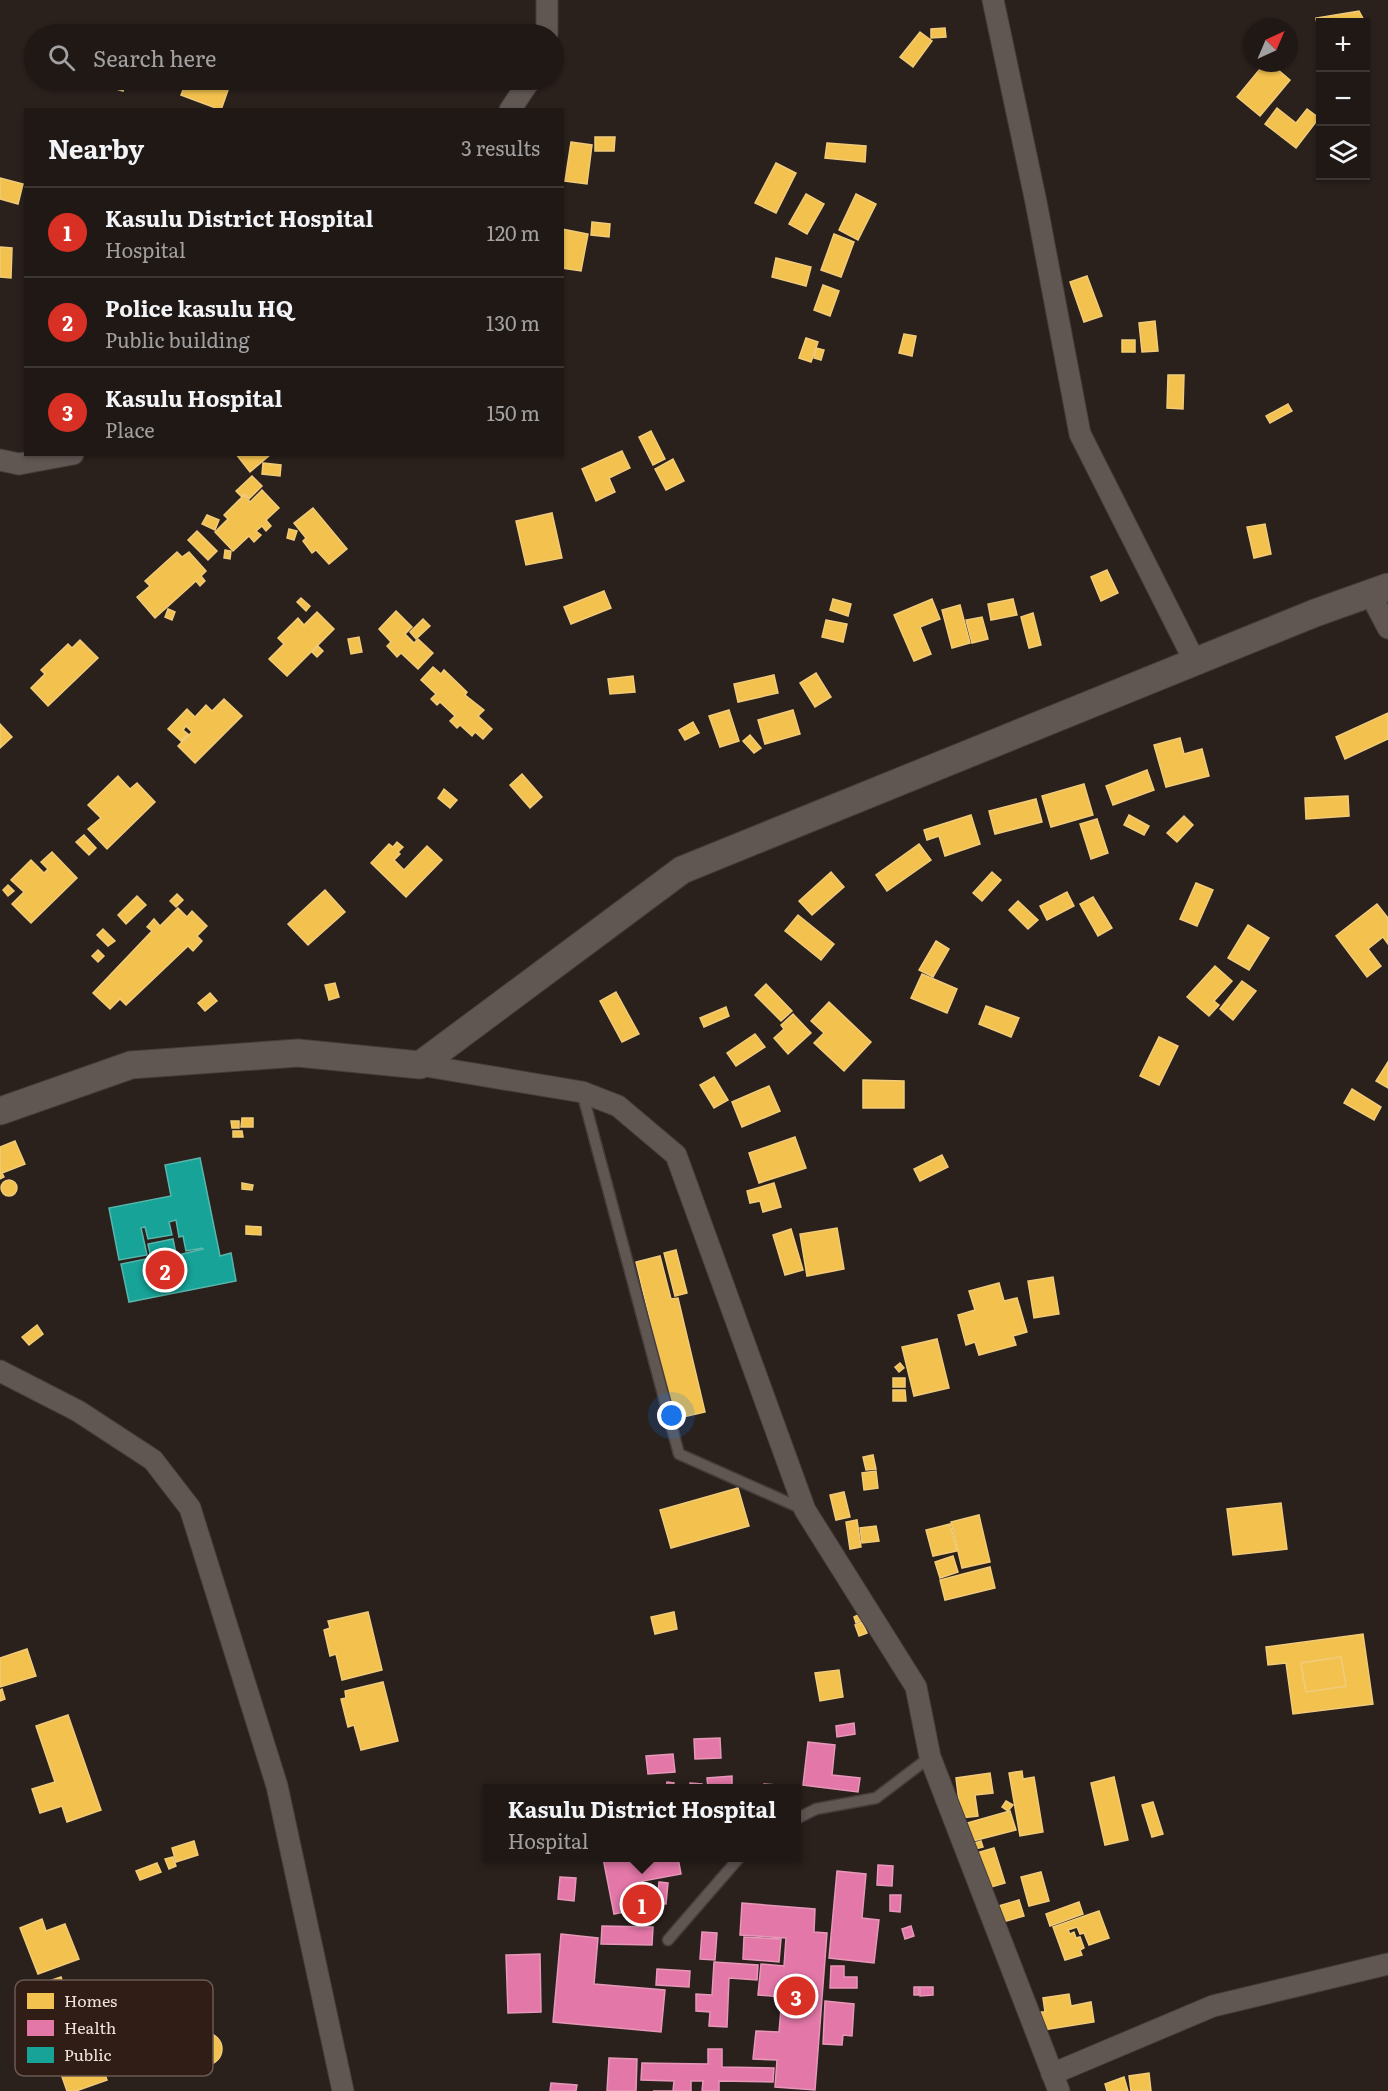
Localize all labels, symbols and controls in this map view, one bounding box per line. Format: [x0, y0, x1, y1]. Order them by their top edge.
north arrow [1244, 18, 1298, 72]
map controls [1316, 18, 1370, 180]
button: + [1316, 18, 1370, 72]
search box [24, 24, 564, 90]
icon: search [45, 41, 78, 74]
text: Search here [93, 41, 216, 74]
button: − [1316, 72, 1370, 126]
button: layers [1316, 126, 1370, 180]
text: Nearby [48, 128, 144, 167]
text: 3 results [461, 132, 540, 162]
text: Kasulu District Hospital [105, 201, 374, 234]
text: 1 [63, 217, 72, 247]
text: 120 m [487, 217, 540, 247]
text: Hospital [105, 234, 186, 264]
text: Police kasulu HQ [105, 291, 293, 324]
text: 2 [62, 307, 73, 337]
text: 130 m [486, 307, 540, 337]
text: Public building [105, 324, 250, 354]
text: Kasulu Hospital [105, 381, 282, 414]
text: 3 [62, 397, 73, 427]
text: 150 m [487, 397, 540, 427]
text: Place [105, 414, 155, 444]
pin: 2 [146, 1248, 184, 1292]
your location [657, 1401, 686, 1430]
popup [483, 1784, 801, 1862]
text: Kasulu District Hospital [508, 1792, 776, 1825]
text: Hospital [508, 1825, 589, 1855]
pin: 1 [622, 1882, 662, 1926]
pin: 3 [776, 1974, 816, 2018]
legend [15, 1980, 213, 2076]
text: Homes [64, 1988, 117, 2012]
text: Health [64, 2015, 117, 2039]
text: Public [64, 2042, 112, 2066]

